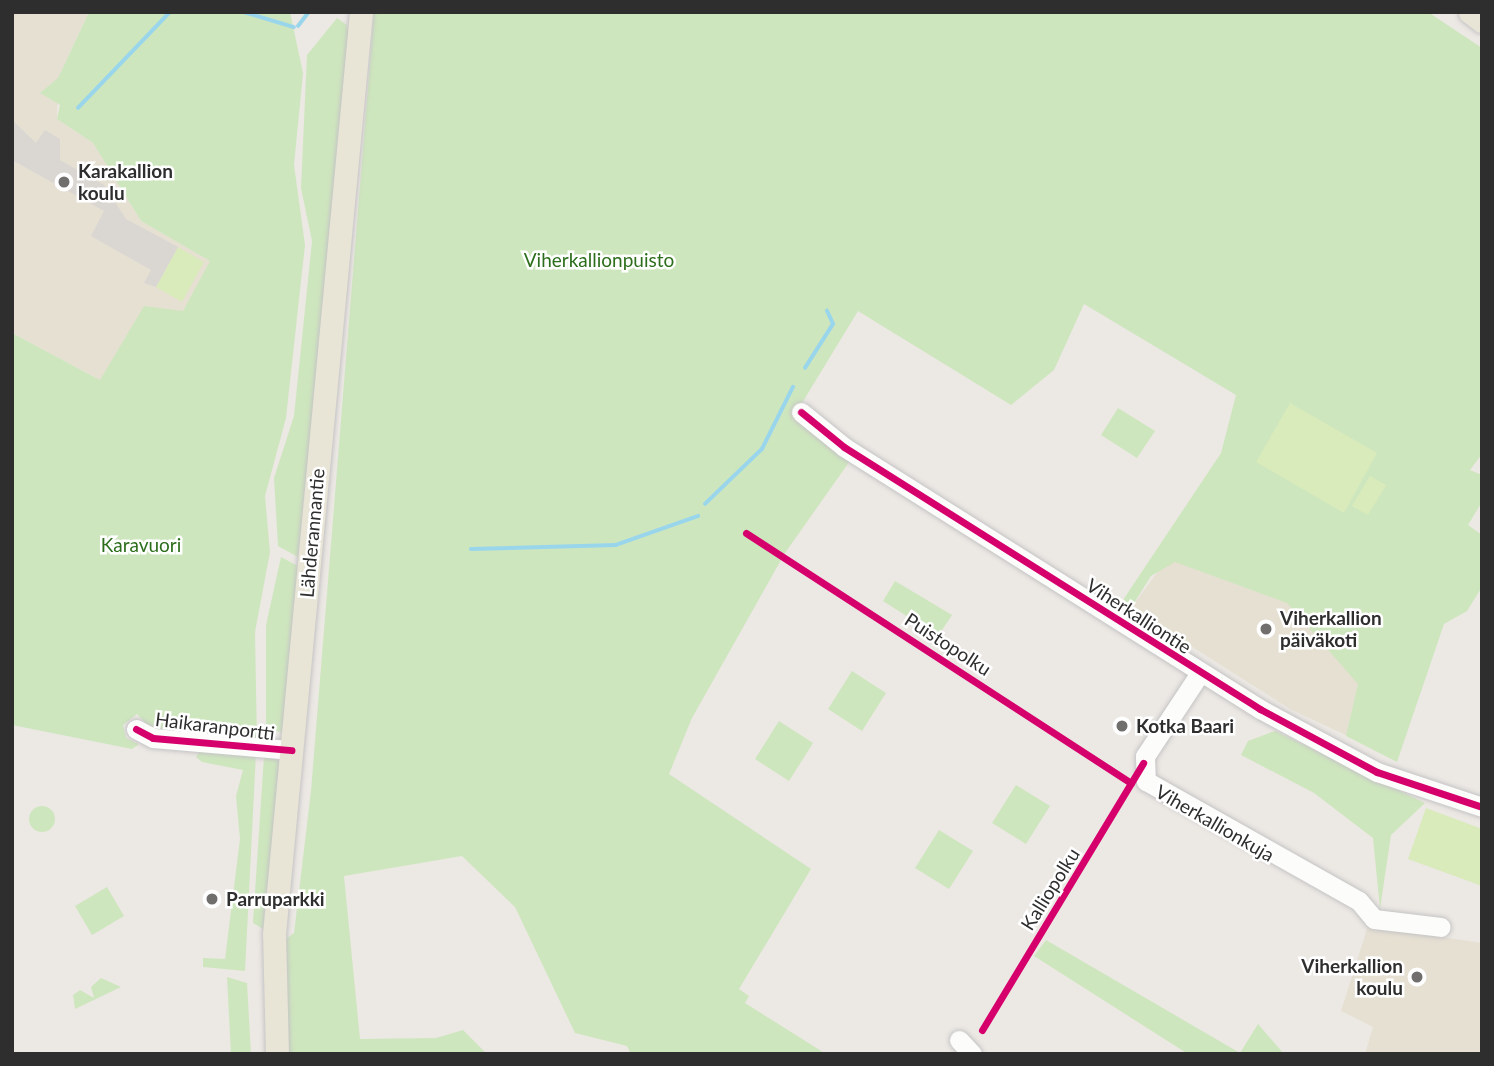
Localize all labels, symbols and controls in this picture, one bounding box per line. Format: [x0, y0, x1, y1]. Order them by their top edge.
place label: Karakallion koulu [78, 160, 173, 204]
marker: Karakallion koulu [56, 174, 72, 190]
park label: Viherkallionpuisto [524, 249, 674, 271]
street label: Lähderannantie [295, 467, 329, 599]
park label: Karavuori [101, 534, 181, 556]
street label: Viherkalliontie [1082, 574, 1196, 658]
place label: Viherkallion päiväkoti [1280, 607, 1382, 651]
street label: Puistopolku [901, 608, 995, 680]
marker: Viherkallion päiväkoti [1258, 621, 1274, 637]
street label: Haikaranportti [154, 707, 276, 745]
place label: Kotka Baari [1136, 715, 1234, 737]
marker: Kotka Baari [1114, 718, 1130, 734]
street label: Viherkallionkuja [1152, 780, 1278, 866]
street label: Kalliopolku [1016, 844, 1084, 934]
place label: Parruparkki [226, 888, 325, 910]
marker: Parruparkki [204, 891, 220, 907]
place label: Viherkallion koulu [1301, 955, 1403, 999]
marker: Viherkallion koulu [1409, 969, 1425, 985]

